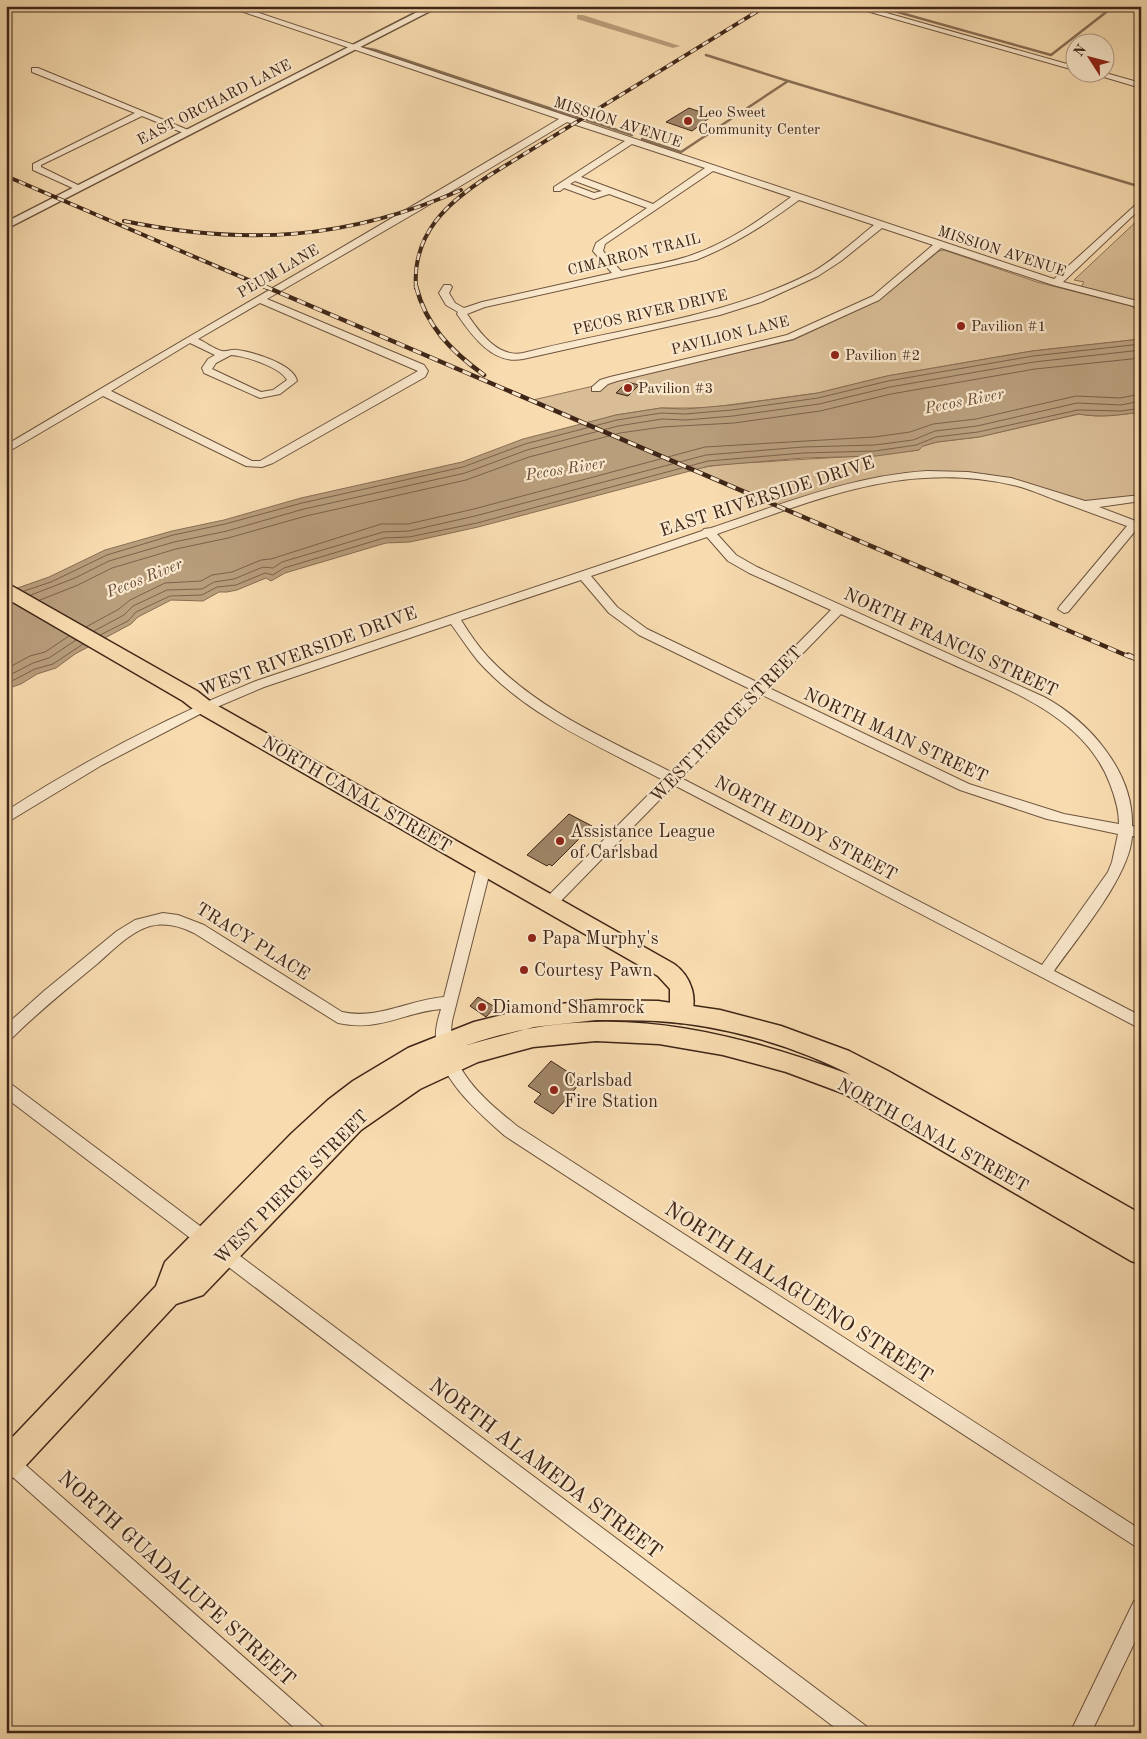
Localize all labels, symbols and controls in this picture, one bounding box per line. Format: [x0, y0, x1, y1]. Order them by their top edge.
north arrow [1064, 32, 1114, 82]
text: N [1071, 42, 1089, 59]
street label: EAST ORCHARD LANE [135, 58, 294, 149]
street label: MISSION AVENUE [552, 96, 683, 151]
place label: Leo Sweet Community Center [698, 106, 820, 138]
marker: Leo Sweet Community Center [682, 115, 694, 127]
street label: MISSION AVENUE [936, 225, 1067, 280]
street label: CIMARRON TRAIL [566, 232, 702, 279]
street label: PLUM LANE [235, 243, 322, 302]
street label: PECOS RIVER DRIVE [571, 288, 729, 339]
street label: PAVILION LANE [670, 315, 791, 358]
marker: Pavilion #1 [955, 320, 967, 332]
place label: Pavilion #1 [971, 320, 1046, 335]
marker: Pavilion #2 [829, 349, 841, 361]
place label: Pavilion #2 [845, 349, 920, 364]
marker: Pavilion #3 [622, 382, 634, 394]
place label: Pavilion #3 [638, 382, 713, 397]
water label: Pecos River [922, 386, 1006, 418]
street label: EAST RIVERSIDE DRIVE [658, 454, 877, 540]
water label: Pecos River [523, 456, 607, 484]
water label: Pecos River [104, 556, 186, 602]
street label: NORTH FRANCIS STREET [841, 585, 1060, 701]
street label: WEST RIVERSIDE DRIVE [197, 604, 419, 700]
street label: WEST PIERCE STREET [647, 643, 806, 806]
street label: NORTH MAIN STREET [801, 685, 990, 787]
street label: NORTH CANAL STREET [259, 733, 454, 856]
street label: NORTH EDDY STREET [711, 773, 900, 885]
place label: Assistance League of Carlsbad [570, 823, 715, 862]
marker: Assistance League of Carlsbad [554, 835, 566, 847]
street label: TRACY PLACE [192, 900, 313, 984]
place label: Papa Murphy's [542, 930, 659, 948]
marker: Papa Murphy's [526, 932, 538, 944]
place label: Courtesy Pawn [534, 962, 653, 980]
marker: Courtesy Pawn [518, 964, 530, 976]
place label: Diamond Shamrock [492, 999, 645, 1017]
marker: Diamond Shamrock [476, 1001, 488, 1013]
place label: Carlsbad Fire Station [564, 1072, 658, 1111]
street label: NORTH CANAL STREET [834, 1076, 1031, 1196]
marker: Carlsbad Fire Station [548, 1084, 560, 1096]
street label: WEST PIERCE STREET [211, 1107, 372, 1268]
street label: NORTH HALAGUENO STREET [660, 1199, 936, 1388]
street label: NORTH ALAMEDA STREET [425, 1375, 665, 1564]
street label: NORTH GUADALUPE STREET [53, 1467, 299, 1691]

